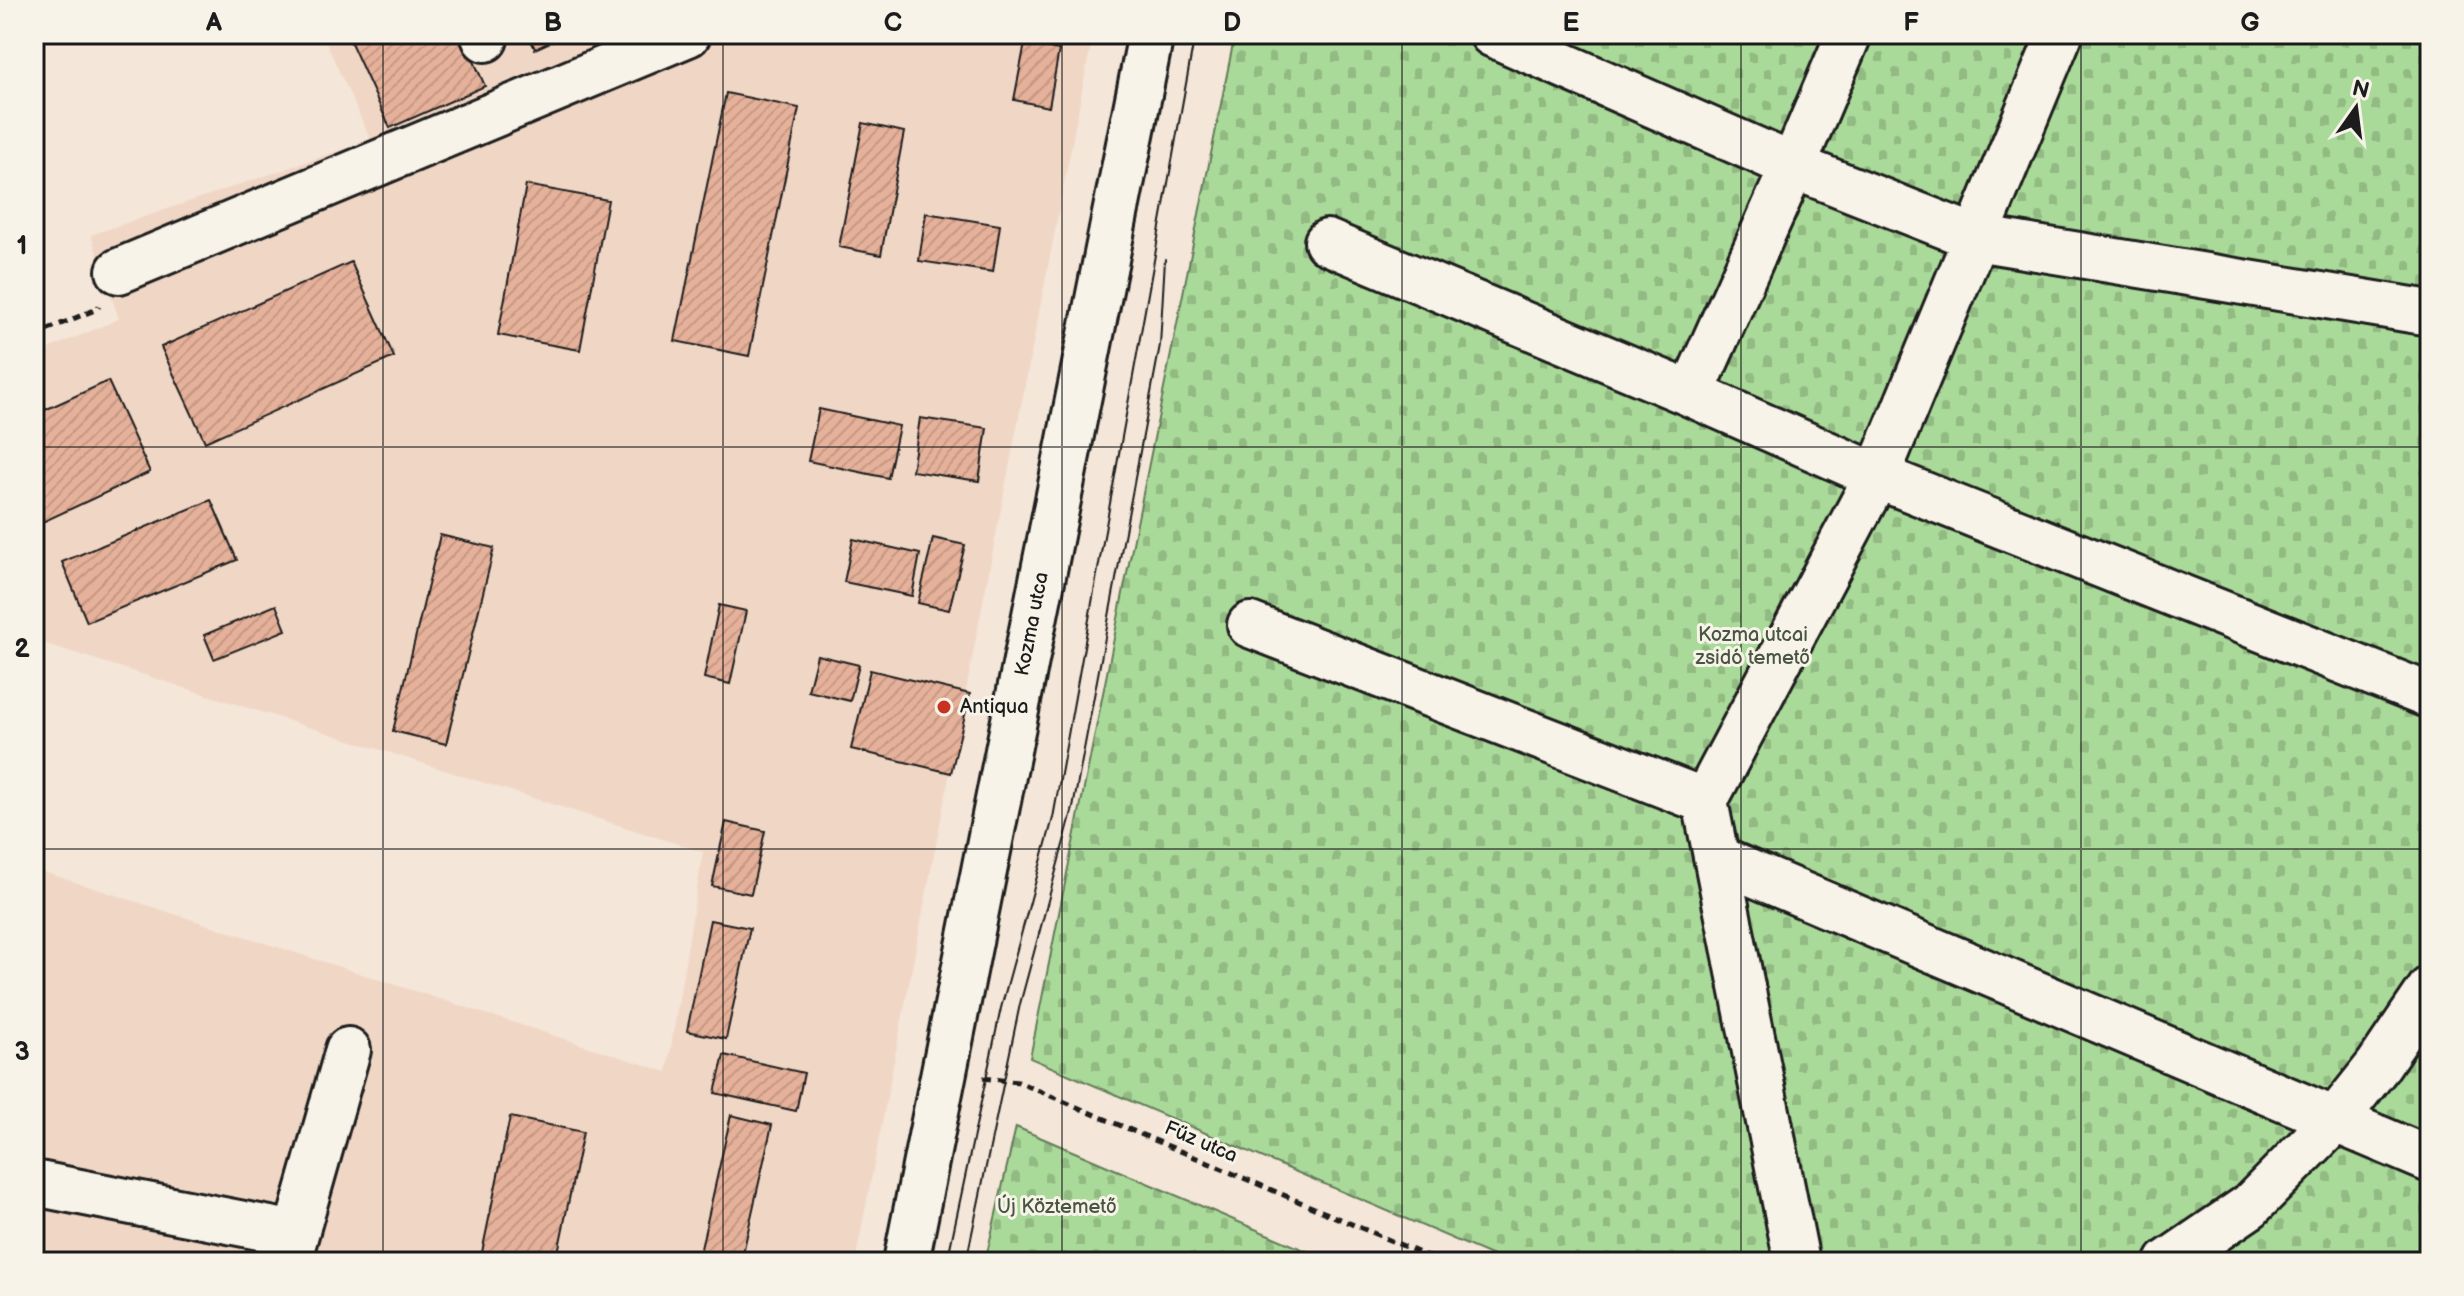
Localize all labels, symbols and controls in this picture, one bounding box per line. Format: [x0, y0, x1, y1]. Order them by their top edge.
text: A [205, 8, 222, 39]
text: B [544, 8, 562, 39]
text: C [884, 8, 902, 39]
text: D [1223, 8, 1241, 39]
text: E [1563, 8, 1580, 39]
text: F [1903, 8, 1919, 39]
text: G [2240, 8, 2260, 39]
north arrow [2316, 68, 2396, 148]
text: N [2349, 75, 2372, 105]
text: 1 [17, 231, 27, 262]
street label: Kozma utca [1010, 570, 1054, 678]
park label: Kozma utcai zsidó temető [1696, 623, 1810, 670]
text: 2 [14, 634, 30, 665]
place label: Antiqua [960, 695, 1028, 719]
marker: Antiqua [935, 698, 953, 716]
text: 3 [14, 1037, 30, 1068]
street label: Fűz utca [1161, 1116, 1241, 1168]
park label: Új Köztemető [997, 1194, 1117, 1219]

